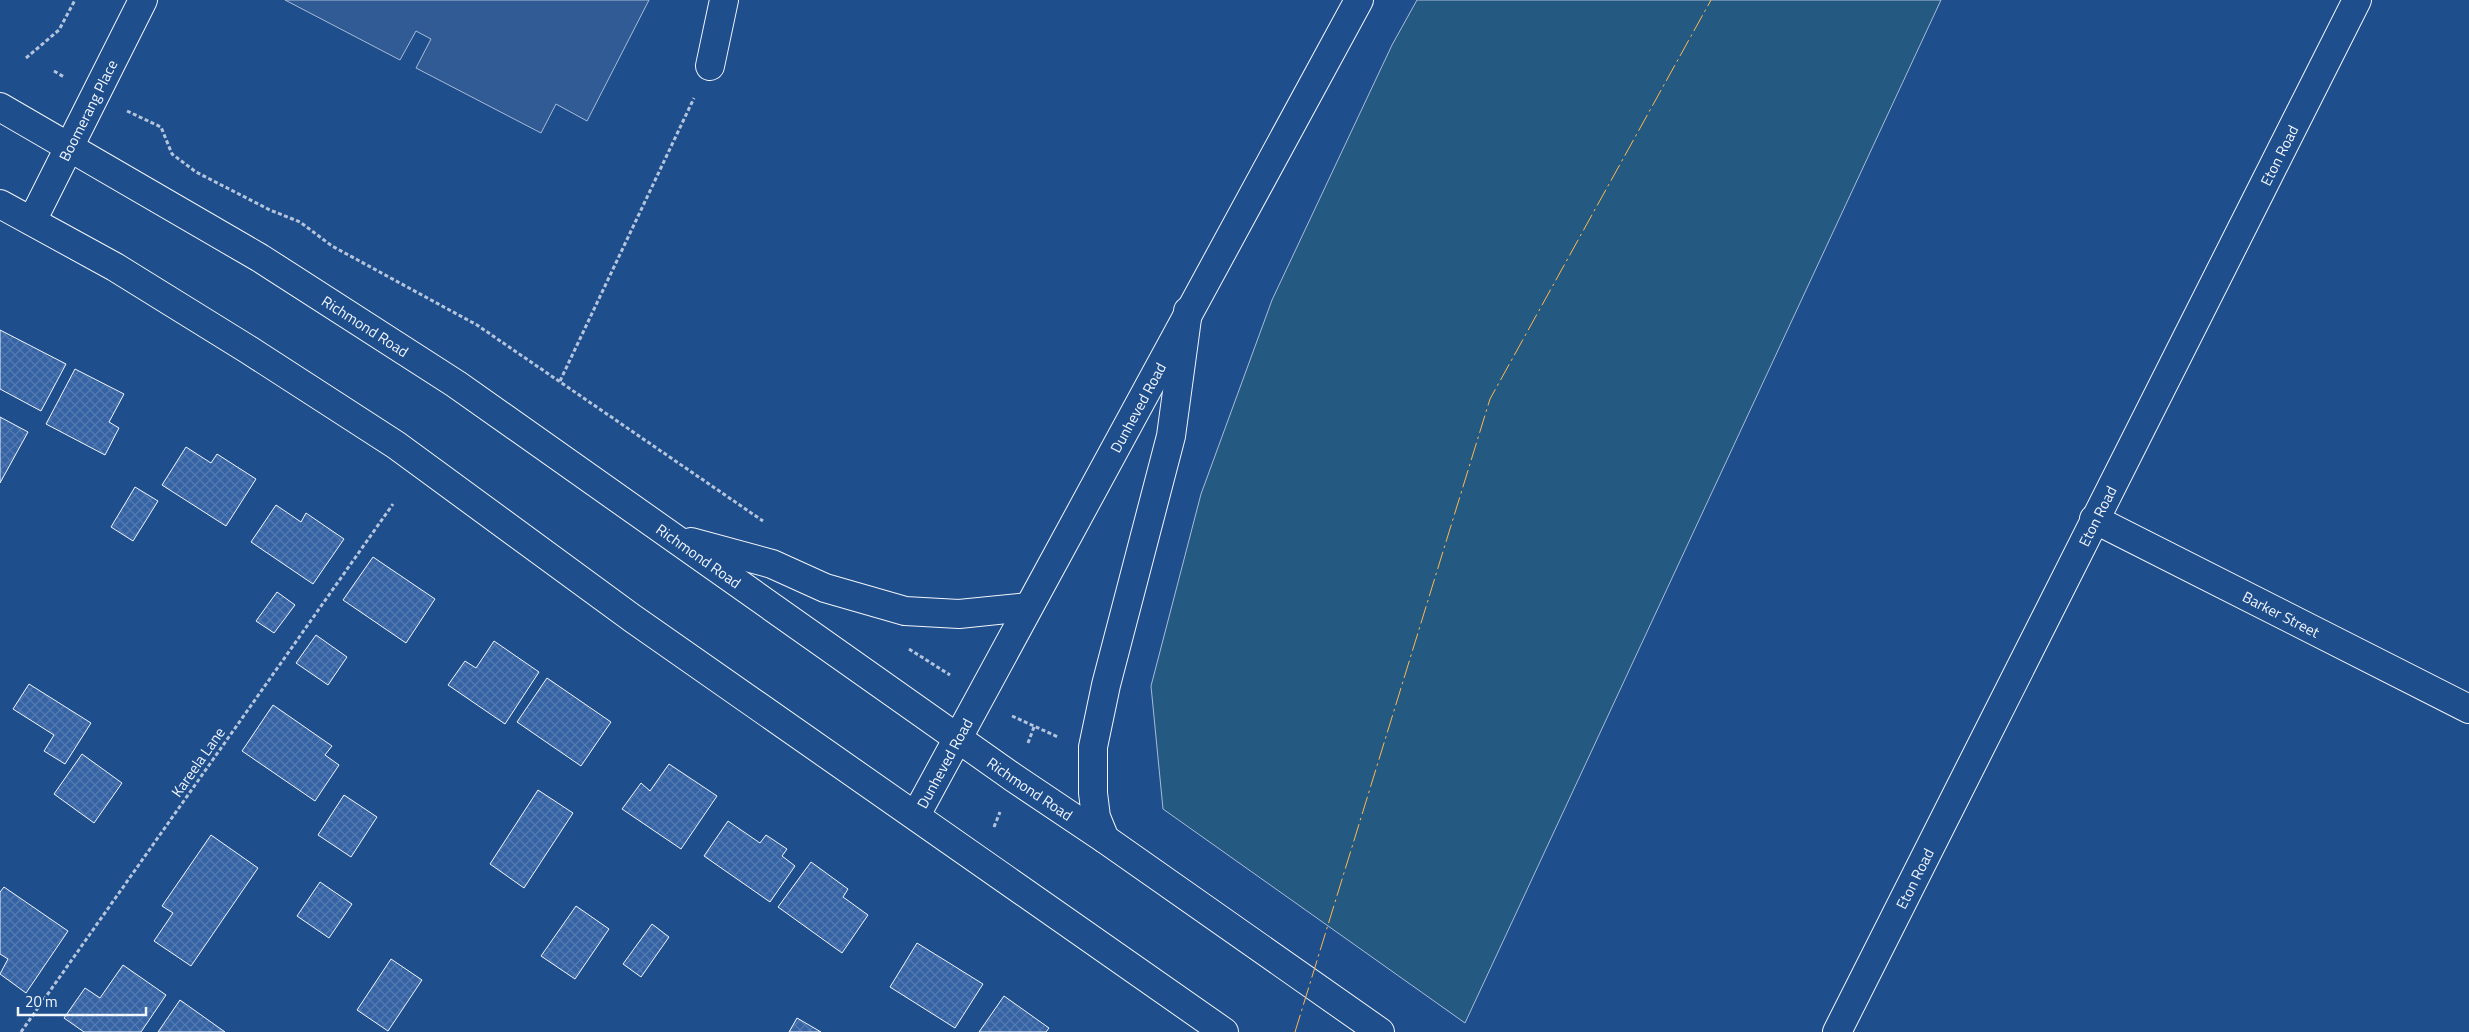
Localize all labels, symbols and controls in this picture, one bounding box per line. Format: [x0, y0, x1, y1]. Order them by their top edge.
street label: Boomerang Place [52, 55, 123, 165]
street label: Eton Road [2254, 121, 2304, 189]
street label: Richmond Road [317, 289, 413, 362]
street label: Dunheved Road [1104, 358, 1171, 457]
street label: Eton Road [2072, 482, 2122, 550]
street label: Richmond Road [652, 517, 746, 594]
street label: Barker Street [2239, 585, 2325, 643]
street label: Dunheved Road [910, 714, 978, 812]
street label: Kareela Lane [165, 722, 231, 802]
street label: Richmond Road [982, 751, 1078, 826]
street label: Eton Road [1889, 844, 1939, 913]
scale bar [18, 984, 145, 1016]
text: 20 m [25, 990, 58, 1013]

